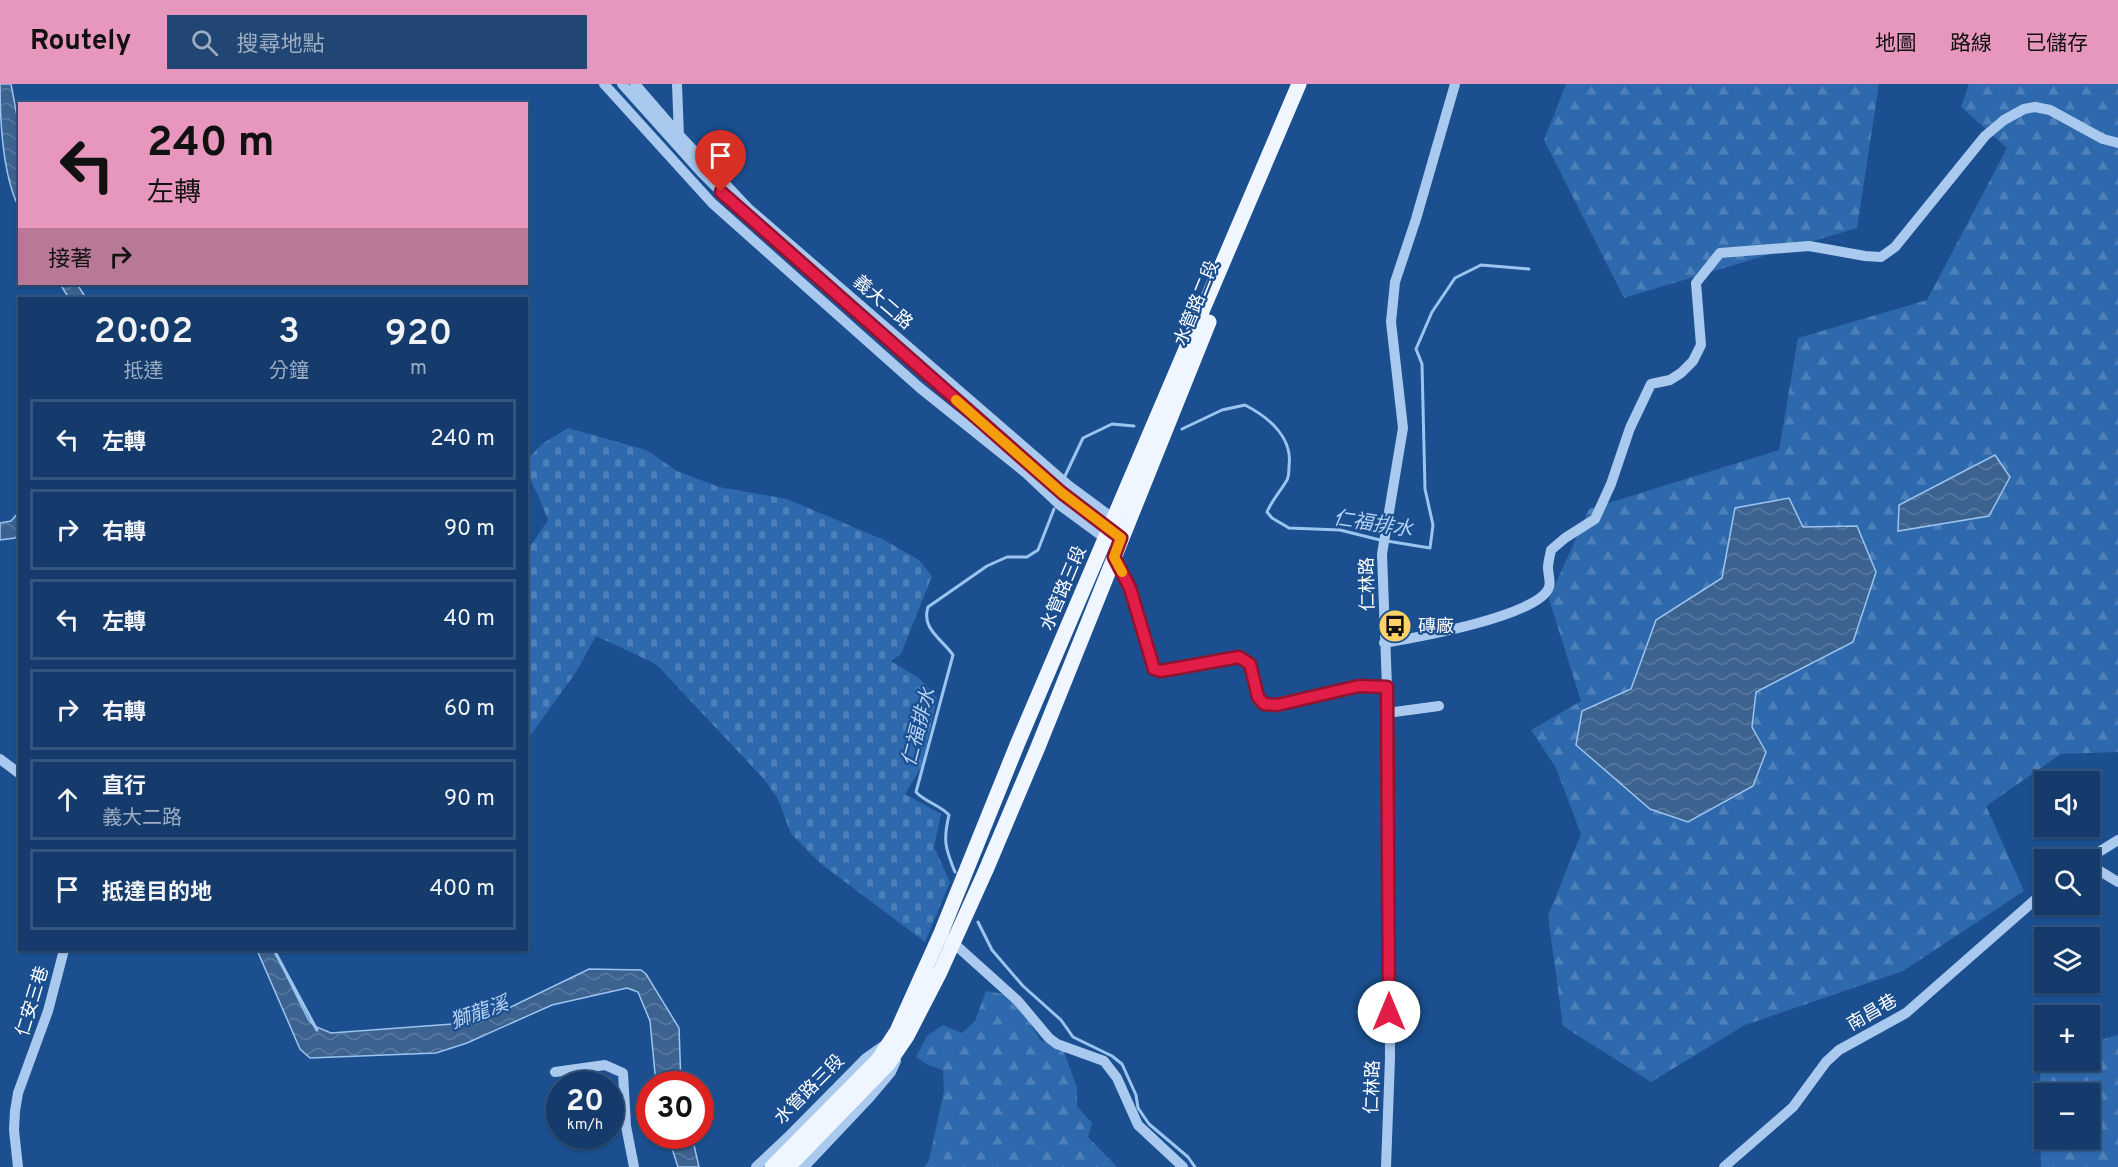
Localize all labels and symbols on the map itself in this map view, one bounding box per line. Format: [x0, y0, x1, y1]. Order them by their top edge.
pin [695, 130, 746, 192]
street label: 水管路二段 [1170, 258, 1225, 350]
street label: 義大二路 [847, 271, 917, 335]
water label: 仁福排水 [1331, 506, 1415, 544]
street label: 水管路三段 [1036, 543, 1093, 635]
street label: 仁林路 [1357, 557, 1380, 611]
bus stop icon: 磚廠 [1377, 608, 1413, 644]
place label: 磚廠 [1418, 616, 1454, 639]
water label: 仁福排水 [897, 685, 943, 770]
street label: 仁安三巷 [12, 964, 55, 1039]
position arrow [1357, 980, 1421, 1044]
street label: 南昌巷 [1844, 990, 1902, 1037]
water label: 獅龍溪 [447, 991, 515, 1036]
street label: 水管路三段 [770, 1050, 850, 1130]
street label: 仁林路 [1361, 1060, 1386, 1114]
speed limit sign: 30 [636, 1071, 714, 1149]

